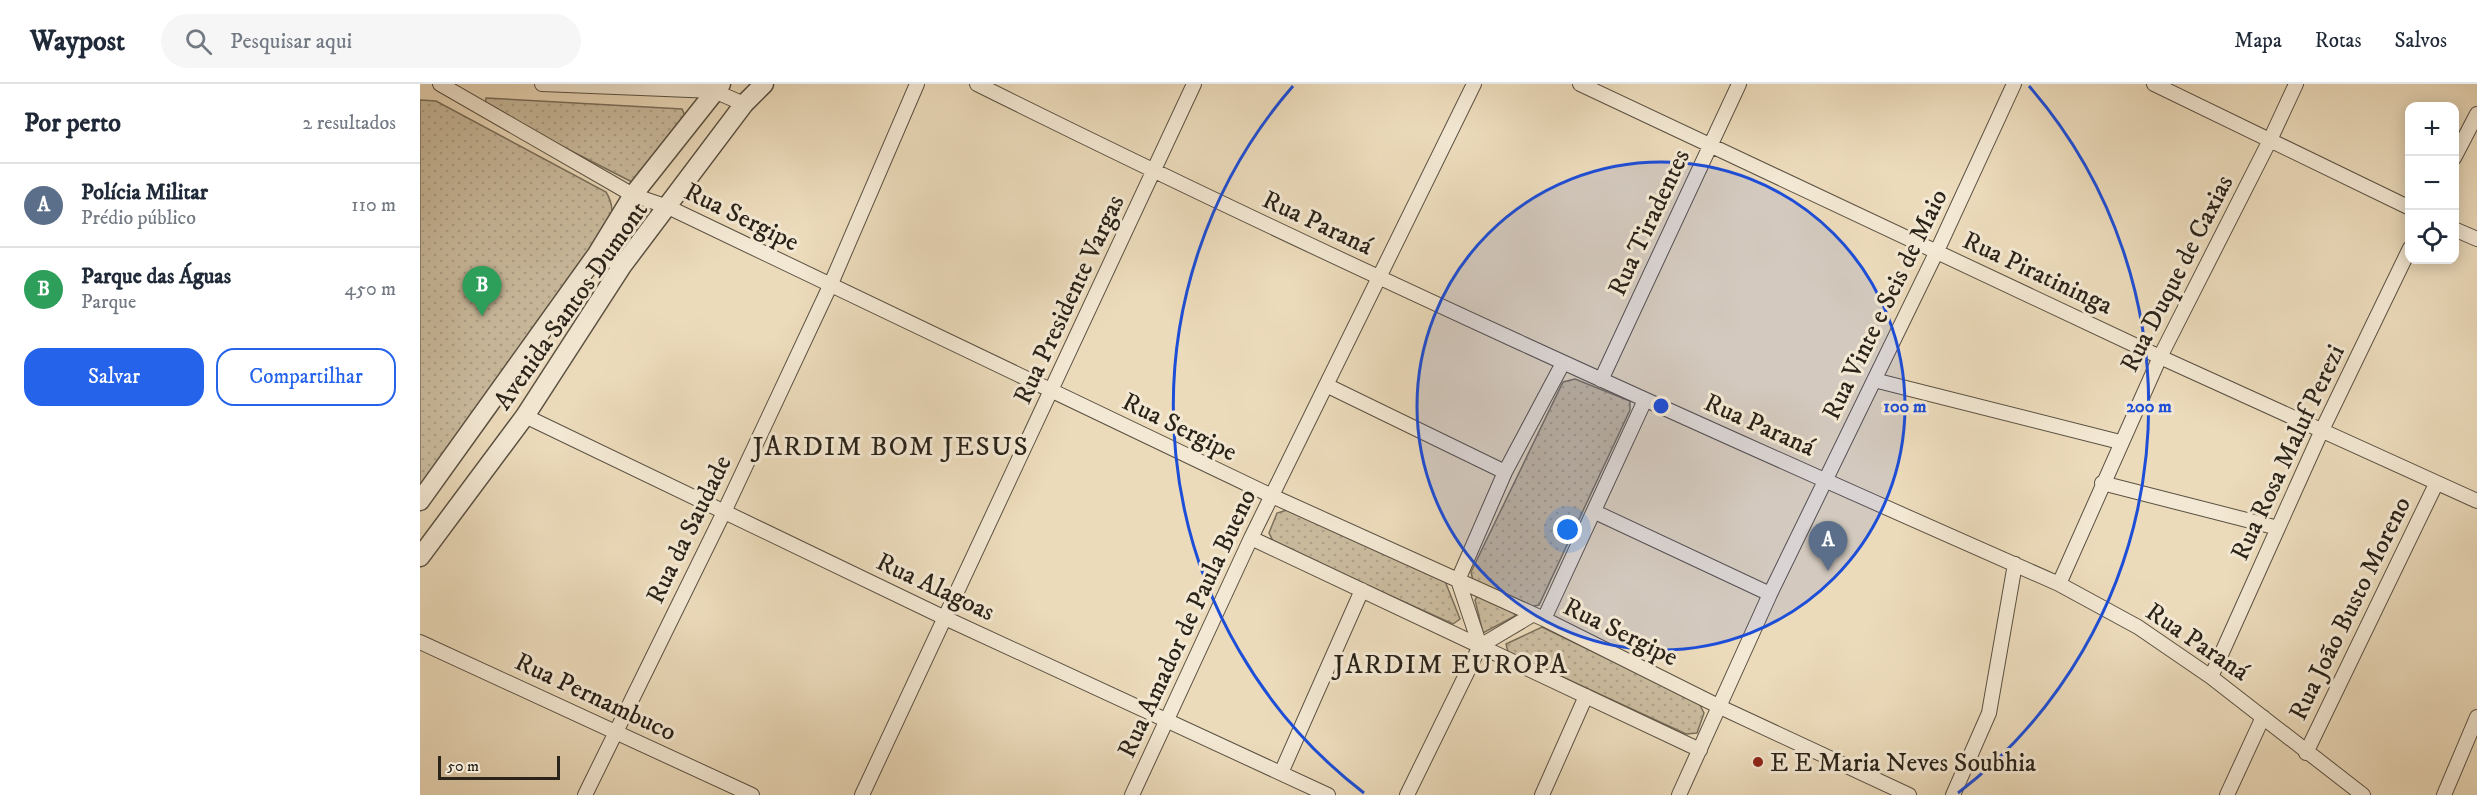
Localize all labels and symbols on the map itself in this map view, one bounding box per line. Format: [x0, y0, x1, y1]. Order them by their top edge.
street label: Rua Tiradentes [1601, 144, 1698, 301]
street label: Rua Duque de Caxias [2113, 170, 2241, 378]
street label: Rua Sergipe [679, 175, 804, 259]
street label: Rua Paraná [1257, 183, 1378, 263]
street label: Rua Vinte e Seis de Maio [1815, 184, 1956, 425]
street label: Rua Presidente Vargas [1006, 190, 1132, 410]
street label: Avenida Santos Dumont [487, 195, 656, 417]
street label: Rua Piratininga [1957, 224, 2118, 322]
pin: B [462, 266, 502, 316]
street label: Rua Rosa Maluf Perezi [2224, 339, 2353, 566]
street label: Rua Sergipe [1117, 385, 1242, 469]
street label: Rua Paraná [1699, 386, 1820, 464]
centre of rings [1651, 396, 1671, 416]
text: 100 m [1883, 396, 1927, 418]
text: 200 m [2126, 396, 2172, 418]
district label: JARDIM BOM JESUS [750, 430, 1029, 464]
street label: Rua da Saudade [639, 450, 739, 609]
street label: Rua Amador de Paula Bueno [1111, 484, 1264, 763]
street label: Rua João Busto Moreno [2282, 491, 2419, 726]
your location [1553, 515, 1582, 544]
pin: A [1808, 522, 1848, 571]
street label: Rua Alagoas [871, 546, 1000, 629]
street label: Rua Sergipe [1558, 590, 1683, 674]
street label: Rua Paraná [2139, 596, 2255, 689]
street label: Rua Pernambuco [509, 646, 681, 749]
district label: JARDIM EUROPA [1330, 648, 1569, 682]
place label: E E Maria Neves Soubhia [1770, 747, 2036, 780]
scale bar [438, 753, 560, 780]
marker: E E Maria Neves Soubhia [1751, 755, 1765, 769]

